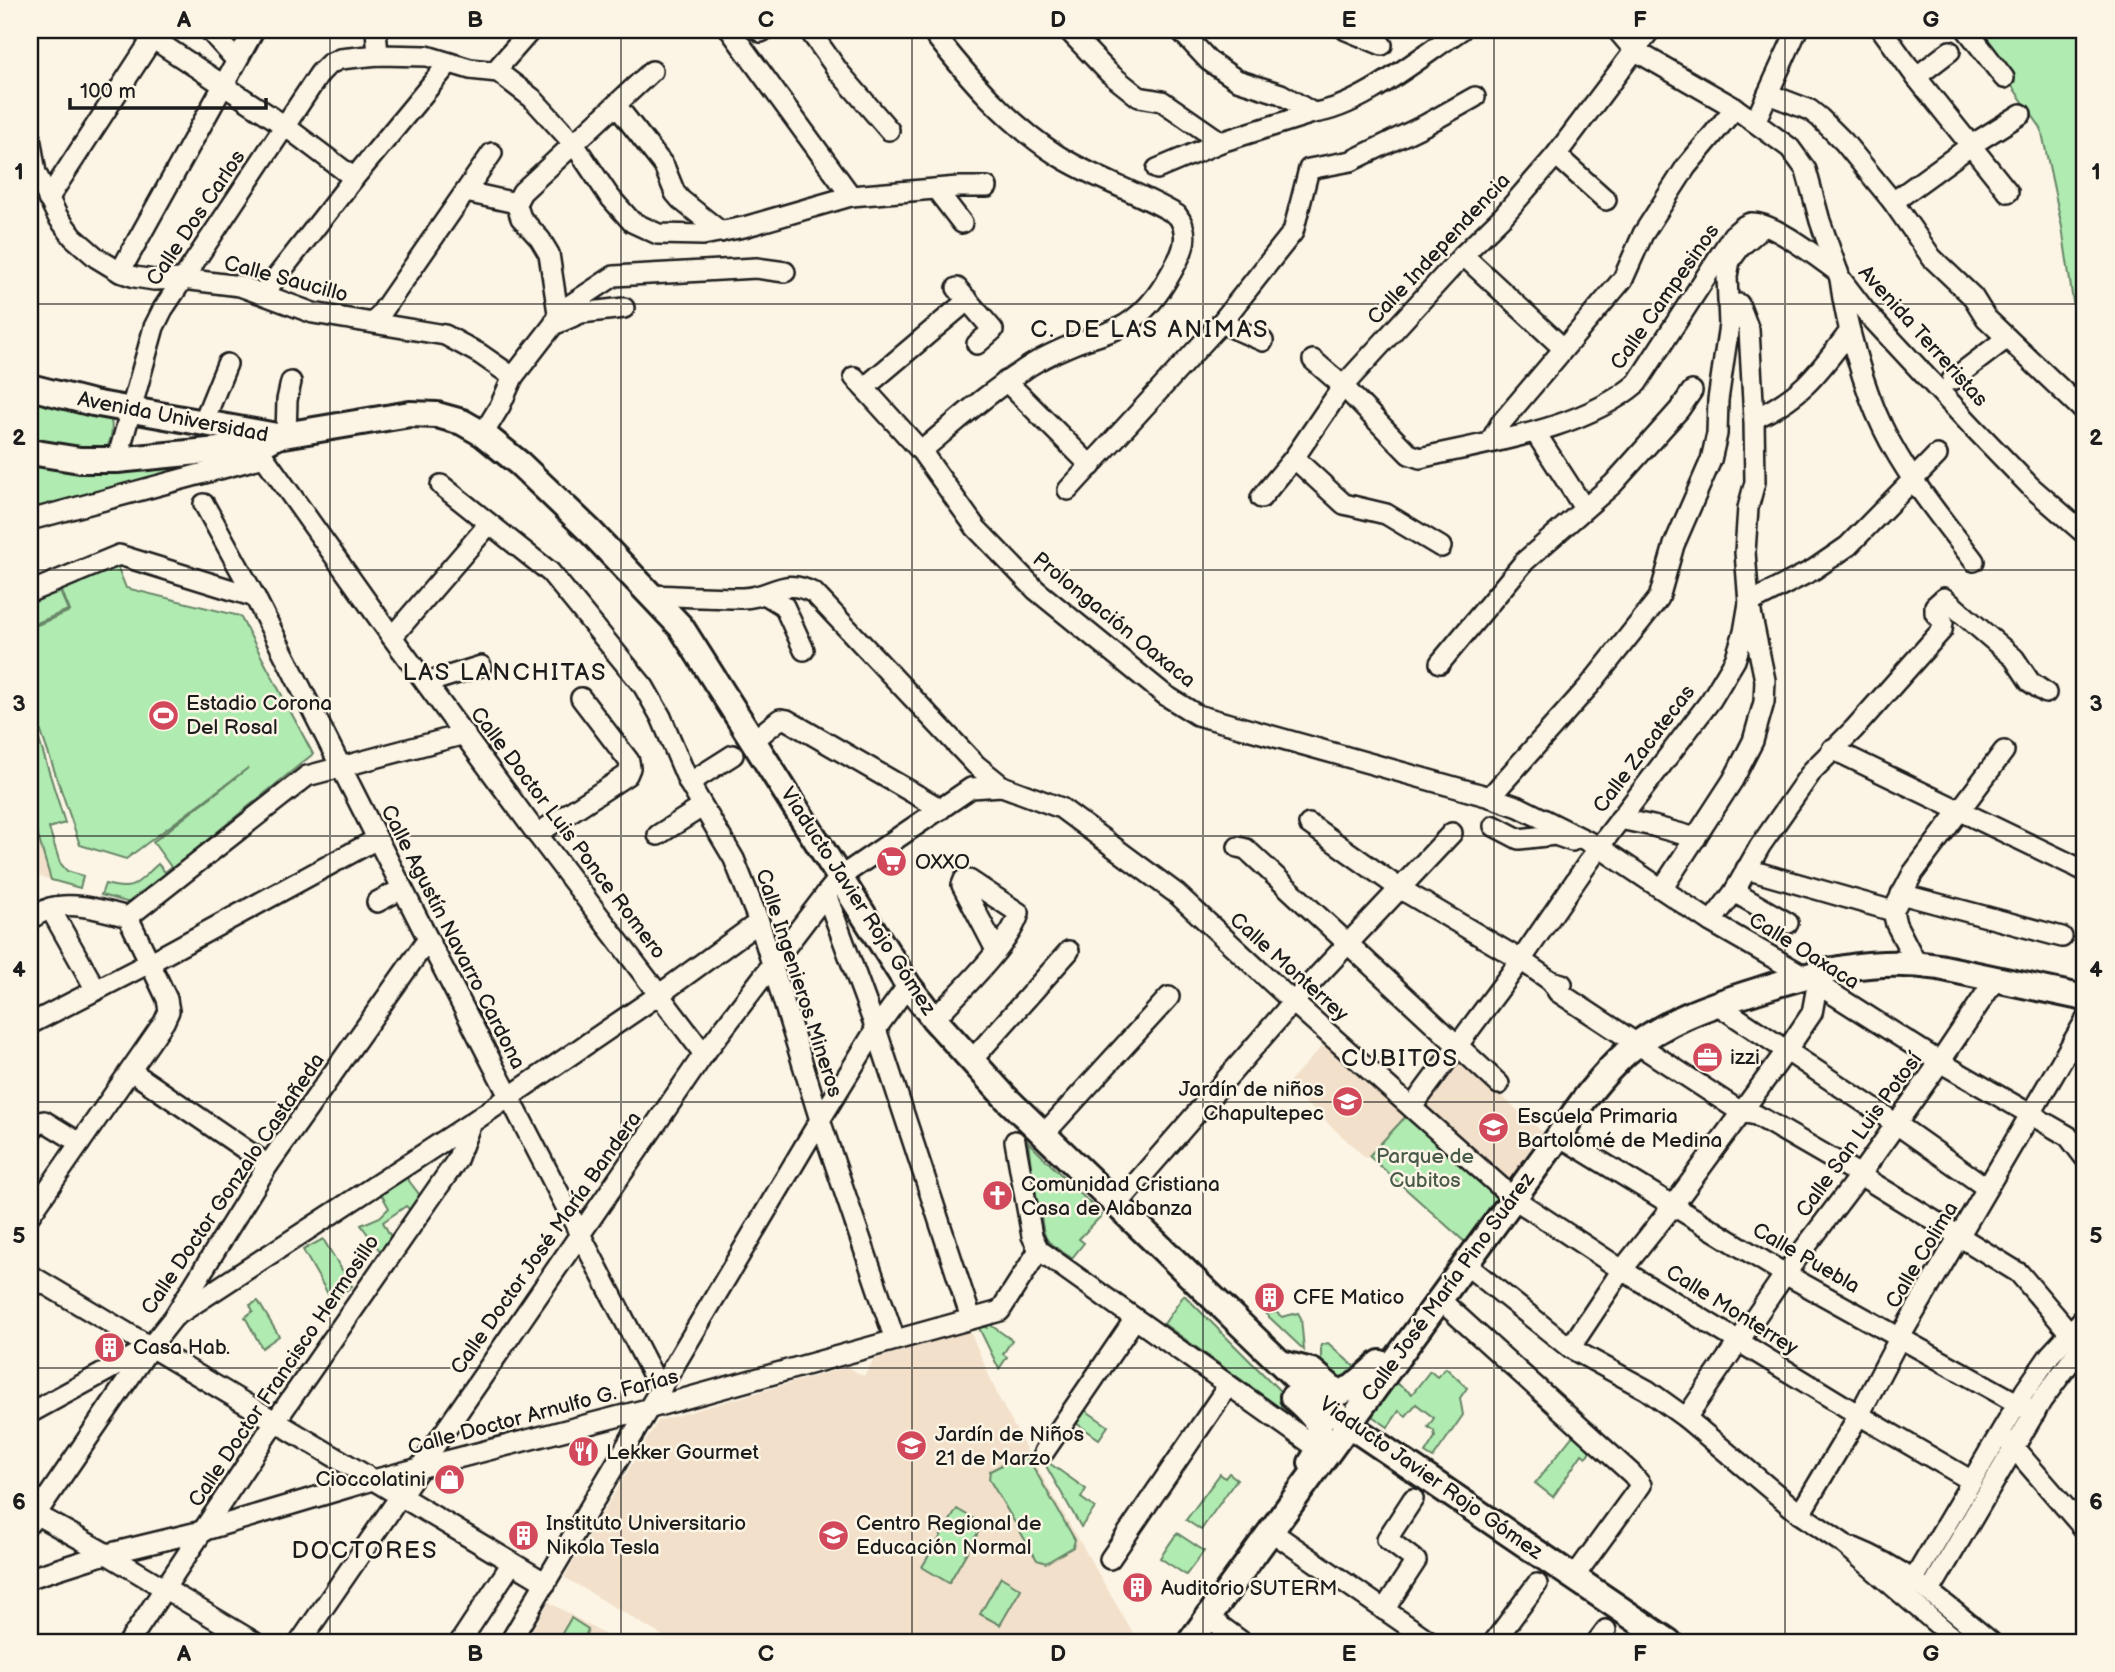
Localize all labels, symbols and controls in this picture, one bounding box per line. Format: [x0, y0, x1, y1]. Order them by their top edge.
text: A [176, 6, 192, 34]
text: B [467, 6, 483, 34]
text: C [758, 6, 774, 34]
text: D [1050, 6, 1066, 34]
text: E [1342, 6, 1357, 34]
text: F [1633, 6, 1647, 34]
text: G [1923, 6, 1940, 34]
scale bar [70, 66, 266, 110]
text: 100 m [80, 79, 136, 104]
street label: Calle Dos Carlos [141, 145, 251, 291]
text: 1 [14, 158, 24, 186]
text: 1 [2091, 158, 2101, 186]
street label: Calle Independencia [1362, 168, 1516, 330]
street label: Calle Campesinos [1605, 219, 1725, 375]
street label: Calle Saucillo [221, 250, 351, 308]
street label: Avenida Terreristas [1853, 260, 1993, 412]
district label: C. DE LAS ANIMAS [1030, 315, 1270, 344]
street label: Avenida Universidad [76, 386, 270, 448]
text: 2 [12, 424, 26, 452]
text: 2 [2089, 424, 2103, 452]
street label: Prolongación Oaxaca [1028, 547, 1200, 693]
district label: LAS LANCHITAS [402, 658, 608, 687]
street label: Calle Zacatecas [1588, 680, 1700, 818]
text: 3 [12, 690, 26, 718]
text: 3 [2089, 690, 2103, 718]
place label: Estadio Corona Del Rosal [186, 691, 332, 740]
sports icon: Estadio Corona Del Rosal [146, 698, 180, 732]
street label: Calle Doctor Luis Ponce Romero [465, 702, 671, 964]
street label: Viaducto Javier Rojo Gómez [775, 782, 942, 1020]
street label: Calle Agustín Navarro Cardona [375, 801, 531, 1073]
supermarket icon: OXXO [875, 845, 909, 879]
place label: OXXO [915, 850, 970, 875]
street label: Calle Ingenieros Mineros [750, 866, 848, 1100]
street label: Calle Monterrey [1225, 907, 1354, 1027]
street label: Calle Oaxaca [1744, 907, 1864, 995]
text: 4 [12, 956, 26, 984]
text: 4 [2089, 956, 2103, 984]
office icon: izzi [1690, 1040, 1724, 1074]
district label: CUBITOS [1341, 1044, 1459, 1073]
place label: izzi [1730, 1045, 1760, 1070]
street label: Calle San Luis Potosí [1791, 1047, 1928, 1222]
street label: Calle Doctor Gonzalo Castañeda [136, 1049, 330, 1319]
place label: Jardín de niños Chapultepec [1179, 1077, 1324, 1126]
school or university icon: Jardín de niños Chapultepec [1330, 1084, 1364, 1118]
place label: Escuela Primaria Bartolomé de Medina [1517, 1104, 1722, 1153]
street label: Calle Doctor José María Bandera [445, 1107, 647, 1379]
school or university icon: Escuela Primaria Bartolomé de Medina [1477, 1111, 1511, 1145]
park label: Parque de Cubitos [1376, 1144, 1474, 1193]
street label: Calle José María Pino Suárez [1356, 1167, 1540, 1407]
place label: Comunidad Cristiana Casa de Alabanza [1021, 1172, 1220, 1221]
church icon: Comunidad Cristiana Casa de Alabanza [981, 1179, 1015, 1213]
street label: Calle Colima [1880, 1197, 1964, 1313]
street label: Calle Puebla [1748, 1217, 1864, 1299]
text: 5 [12, 1222, 26, 1250]
text: 5 [2089, 1222, 2103, 1250]
street label: Calle Doctor Francisco Hermosillo [183, 1230, 385, 1512]
street label: Calle Monterrey [1661, 1259, 1803, 1361]
building icon: CFE Matico [1253, 1280, 1287, 1314]
place label: CFE Matico [1293, 1285, 1404, 1310]
building icon: Casa Hab. [93, 1330, 127, 1364]
place label: Casa Hab. [133, 1335, 230, 1360]
street label: Calle Doctor Arnulfo G. Farías [405, 1364, 681, 1460]
street label: Viaducto Javier Rojo Gómez [1315, 1391, 1548, 1565]
place label: Jardín de Niños 21 de Marzo [935, 1422, 1084, 1471]
school or university icon: Jardín de Niños 21 de Marzo [895, 1429, 929, 1463]
restaurant icon: Lekker Gourmet [566, 1435, 600, 1469]
place label: Lekker Gourmet [606, 1440, 759, 1465]
shop icon: Cioccolatini [432, 1462, 466, 1496]
place label: Cioccolatini [315, 1467, 426, 1492]
text: 6 [12, 1488, 26, 1516]
text: 6 [2089, 1488, 2103, 1516]
place label: Instituto Universitario Nikola Tesla [546, 1511, 746, 1560]
place label: Centro Regional de Educación Normal [856, 1511, 1041, 1560]
building icon: Instituto Universitario Nikola Tesla [506, 1518, 540, 1552]
school or university icon: Centro Regional de Educación Normal [816, 1518, 850, 1552]
district label: DOCTORES [292, 1536, 438, 1565]
building icon: Auditorio SUTERM [1121, 1571, 1155, 1605]
place label: Auditorio SUTERM [1161, 1576, 1337, 1601]
text: A [176, 1640, 192, 1668]
text: B [467, 1640, 483, 1668]
text: C [758, 1640, 774, 1668]
text: D [1050, 1640, 1066, 1668]
text: E [1342, 1640, 1357, 1668]
text: F [1633, 1640, 1647, 1668]
text: G [1923, 1640, 1940, 1668]

